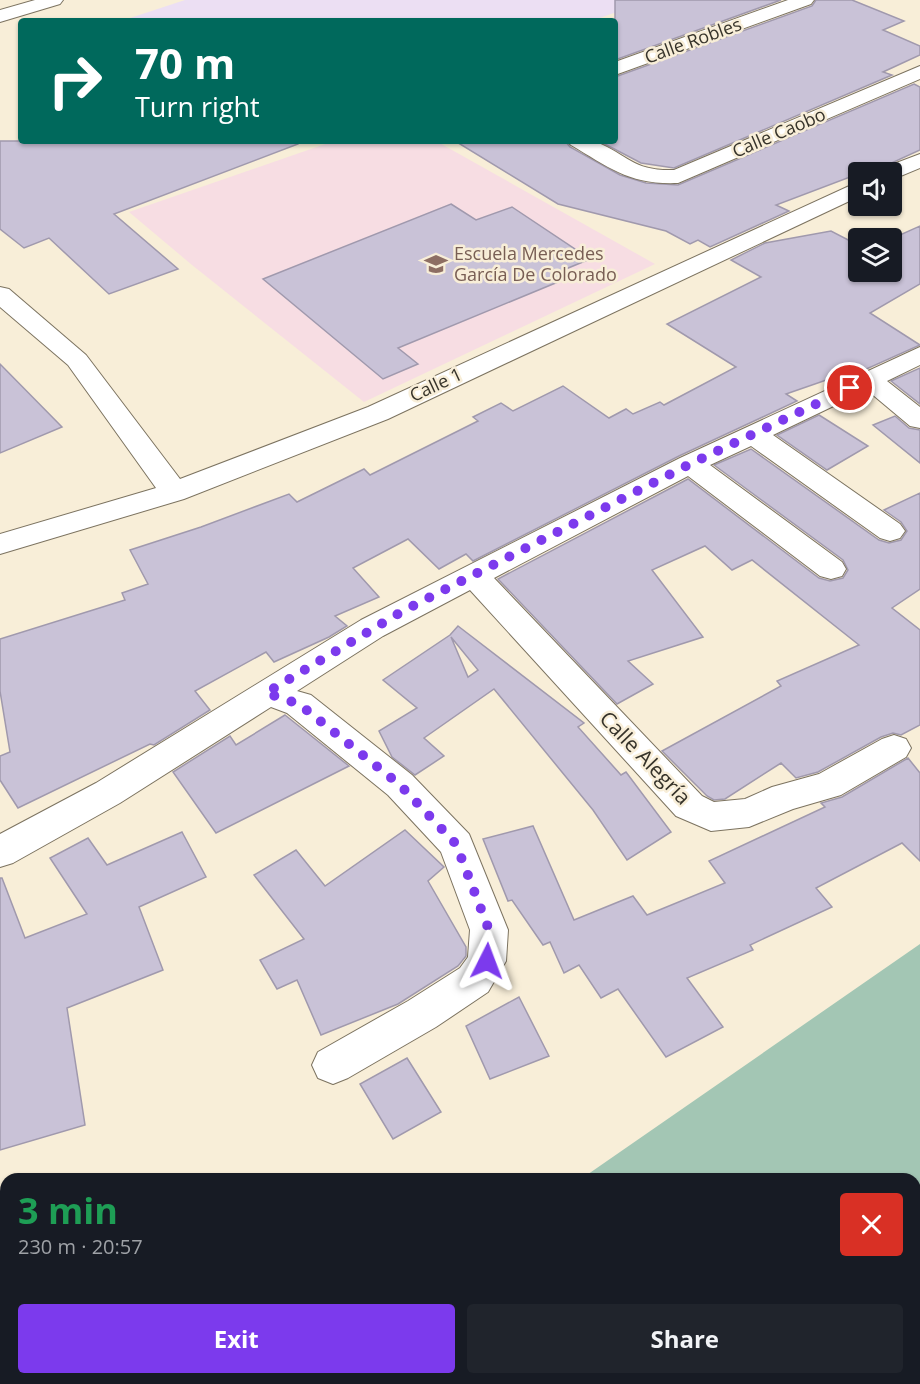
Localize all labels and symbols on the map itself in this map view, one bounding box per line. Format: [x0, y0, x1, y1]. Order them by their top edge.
street label: Calle Robles [641, 11, 744, 69]
street label: Calle Caobo [728, 102, 829, 163]
place label: Escuela Mercedes García De Colorado [454, 241, 617, 286]
school or university icon: Escuela Mercedes García De Colorado [423, 251, 449, 277]
street label: Calle 1 [405, 361, 466, 407]
pin [824, 362, 875, 413]
street label: Calle Alegría [594, 704, 697, 810]
position arrow [455, 929, 519, 993]

